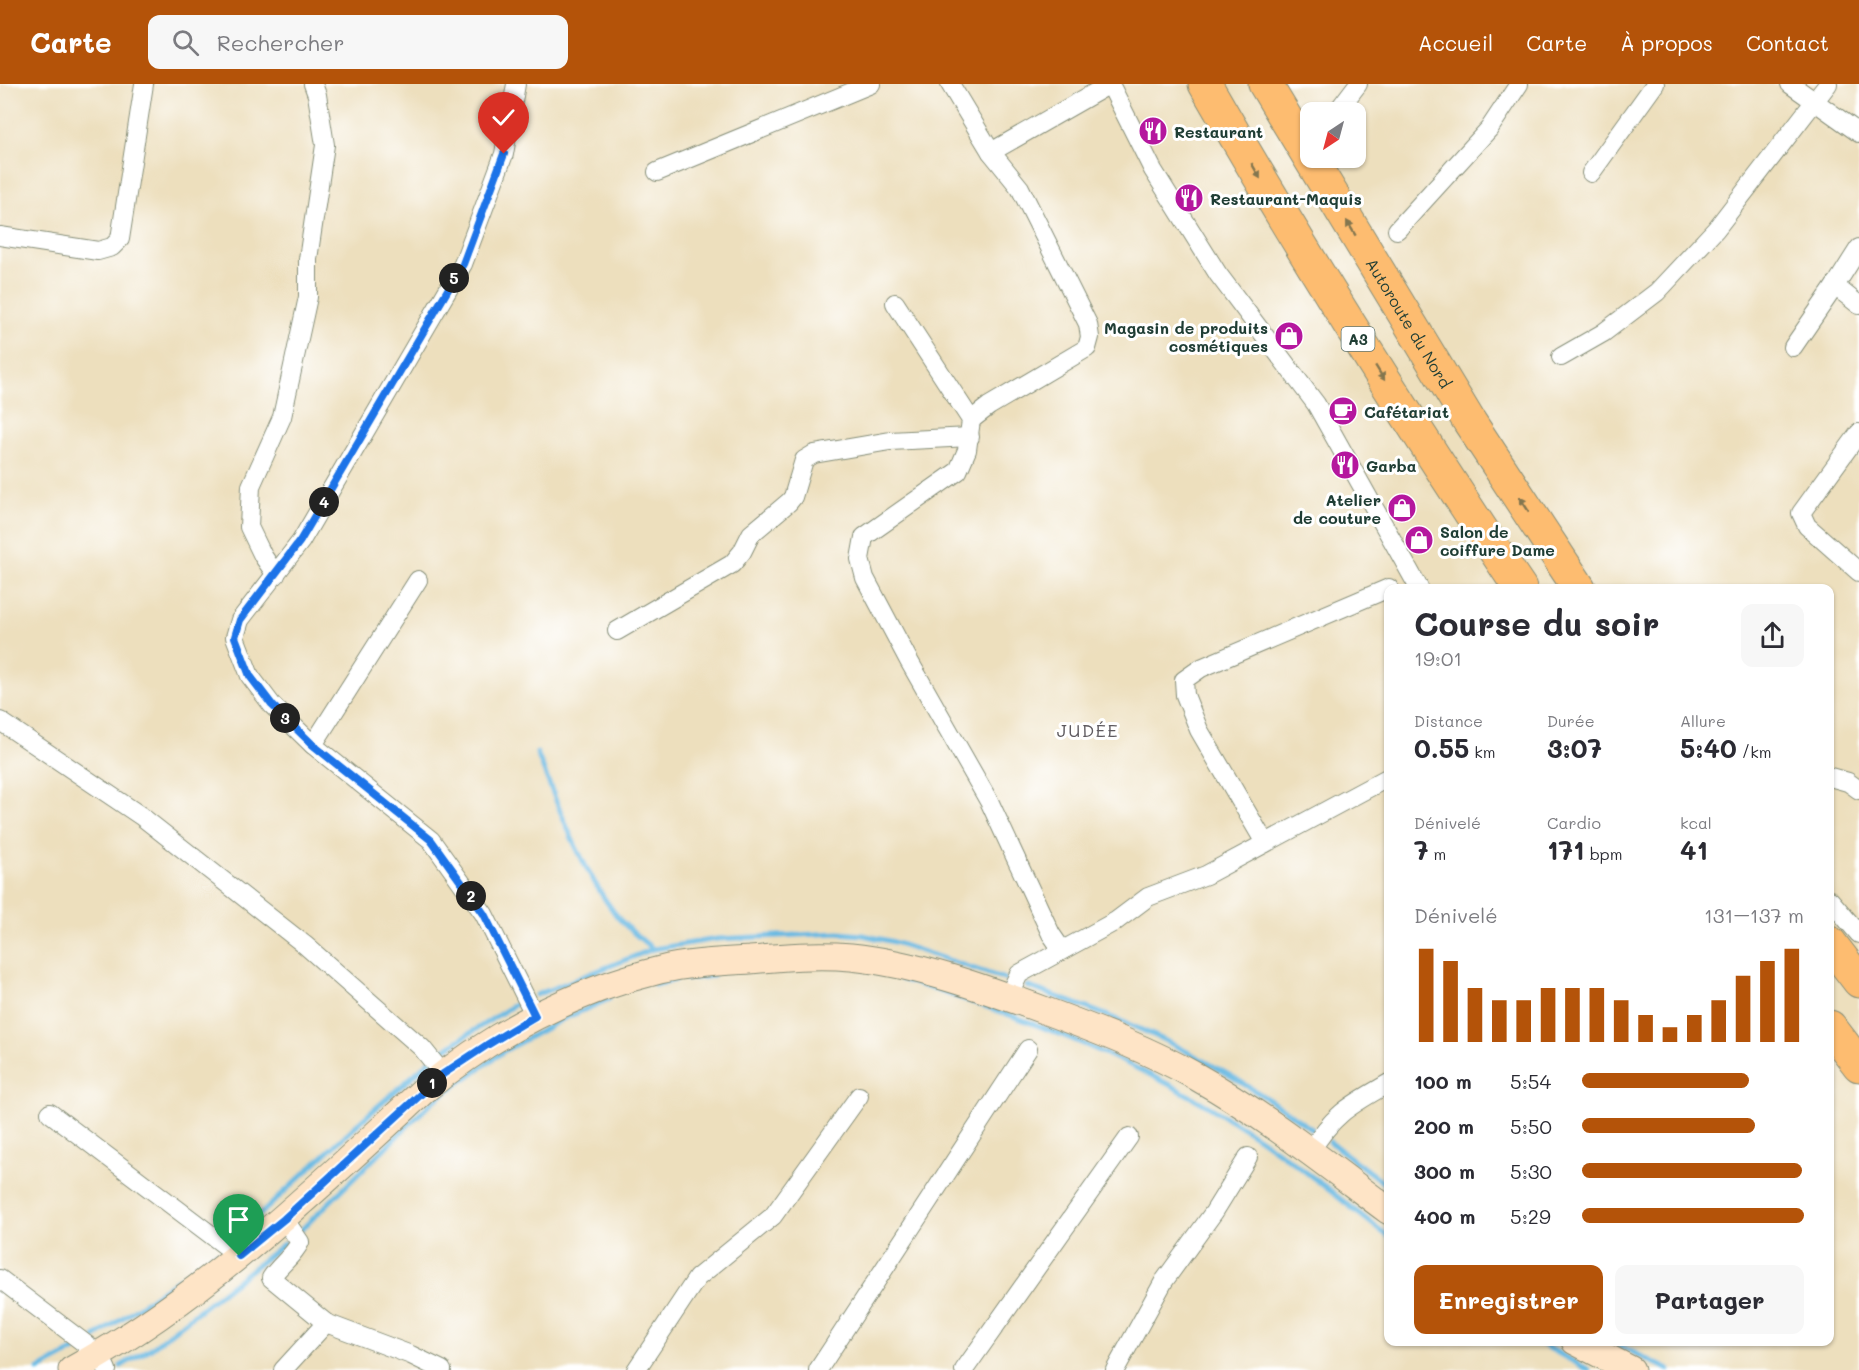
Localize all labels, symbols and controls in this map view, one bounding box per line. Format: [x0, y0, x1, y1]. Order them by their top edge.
search box [148, 15, 568, 69]
text: Carte [30, 24, 112, 60]
icon: search [169, 26, 202, 59]
text: Rechercher [217, 28, 344, 57]
text: Accueil [1418, 29, 1493, 56]
text: Carte [1526, 29, 1587, 56]
text: À propos [1620, 29, 1713, 56]
text: Contact [1746, 29, 1829, 56]
pin [478, 92, 529, 154]
icon: check [487, 101, 520, 134]
north arrow [1300, 102, 1366, 168]
map controls [1300, 102, 1366, 168]
restaurant icon: Restaurant [1137, 115, 1169, 147]
place label: Restaurant [1174, 121, 1263, 142]
one-way arrow [1250, 163, 1261, 179]
restaurant icon: Restaurant-Maquis [1173, 182, 1205, 214]
place label: Restaurant-Maquis [1210, 188, 1362, 209]
one-way arrow [1346, 220, 1357, 236]
street label: Autoroute du Nord [1362, 254, 1457, 392]
pin: 5 [439, 263, 469, 293]
text: 5 [449, 267, 459, 288]
place label: Magasin de produits cosmétiques [1104, 317, 1268, 356]
shop icon: Magasin de produits cosmétiques [1273, 320, 1305, 352]
road number: A3 [1342, 327, 1374, 351]
one-way arrow [1374, 365, 1385, 381]
cafe icon: Cafétariat [1327, 395, 1359, 427]
place label: Cafétariat [1364, 401, 1449, 422]
restaurant icon: Garba [1329, 449, 1361, 481]
place label: Garba [1366, 455, 1417, 476]
pin: 4 [309, 487, 339, 517]
place label: Atelier de couture [1293, 489, 1381, 528]
text: 4 [319, 491, 329, 512]
shop icon: Atelier de couture [1386, 492, 1418, 524]
one-way arrow [1519, 496, 1530, 512]
place label: Salon de coiffure Dame [1440, 521, 1555, 560]
shop icon: Salon de coiffure Dame [1403, 524, 1435, 556]
text: Course du soir [1414, 601, 1660, 644]
button: share [1741, 604, 1804, 667]
text: 19:01 [1414, 645, 1462, 671]
pin: 3 [270, 703, 300, 733]
text: 3 [280, 707, 290, 728]
text: Distance [1414, 710, 1483, 731]
text: Durée [1547, 710, 1595, 731]
text: Allure [1680, 710, 1726, 731]
district label: JUDÉE [1057, 718, 1119, 742]
text: 0.55 [1414, 731, 1469, 765]
text: 3:07 [1547, 731, 1602, 765]
text: 5:40 [1680, 731, 1737, 765]
text: km [1469, 741, 1495, 762]
text: /km [1737, 741, 1771, 762]
text: Dénivelé [1414, 812, 1481, 833]
text: Cardio [1547, 812, 1601, 833]
text: kcal [1680, 812, 1712, 833]
text: 7 [1414, 833, 1428, 867]
text: 171 [1547, 833, 1585, 867]
text: 41 [1680, 833, 1708, 867]
text: m [1428, 843, 1446, 864]
text: bpm [1585, 843, 1622, 864]
pin: 2 [456, 881, 486, 911]
text: 2 [467, 885, 475, 906]
text: Dénivelé [1414, 902, 1498, 928]
text: 131–137 m [1704, 902, 1804, 928]
pin: 1 [417, 1068, 447, 1098]
text: 100 m [1414, 1068, 1472, 1094]
text: 5:54 [1510, 1068, 1551, 1094]
text: 1 [428, 1072, 436, 1093]
text: 200 m [1414, 1113, 1474, 1139]
text: 5:50 [1510, 1113, 1552, 1139]
text: 300 m [1414, 1158, 1475, 1184]
text: 5:30 [1510, 1158, 1552, 1184]
pin [213, 1194, 264, 1256]
icon: arrive [222, 1203, 255, 1236]
text: 400 m [1414, 1203, 1475, 1229]
text: 5:29 [1510, 1203, 1551, 1229]
button: Enregistrer [1414, 1265, 1603, 1334]
button: Partager [1615, 1265, 1804, 1334]

